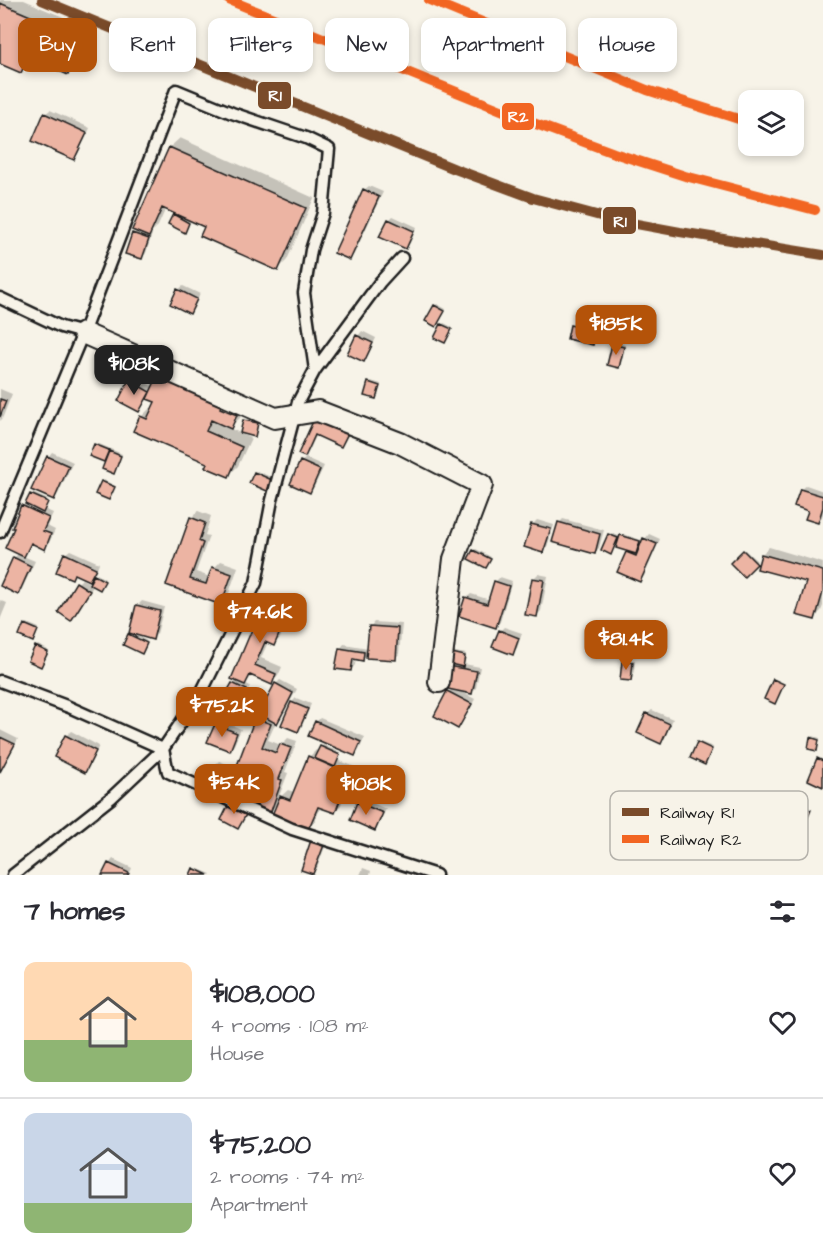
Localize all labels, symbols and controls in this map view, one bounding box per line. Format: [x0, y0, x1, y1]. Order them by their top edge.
chip: Buy [18, 18, 97, 72]
chip: Rent [109, 18, 196, 72]
chip: Filters [208, 18, 313, 72]
chip: New [325, 18, 409, 72]
chip: Apartment [421, 18, 566, 72]
chip: House [578, 18, 677, 72]
line badge: R1 [257, 81, 292, 110]
text: R1 [268, 85, 283, 107]
map controls [738, 90, 804, 156]
button: layers [738, 90, 804, 156]
line badge: R2 [501, 102, 535, 131]
text: R2 [508, 106, 529, 128]
line badge: R1 [602, 206, 637, 235]
text: R1 [613, 211, 628, 233]
pin: $185K [574, 305, 658, 356]
text: $185K [590, 310, 642, 338]
pin: $108K [92, 345, 176, 396]
text: $108K [108, 350, 160, 378]
pin: $74.6K [211, 593, 309, 644]
text: $74.6K [228, 598, 292, 626]
pin: $81.4K [577, 620, 675, 671]
text: $81.4K [598, 625, 654, 653]
pin: $75.2K [173, 687, 271, 738]
text: $75.2K [190, 692, 254, 720]
pin: $54K [198, 764, 270, 815]
pin: $108K [324, 765, 408, 816]
text: $54K [208, 769, 260, 797]
text: $108K [340, 770, 392, 798]
legend [610, 791, 808, 860]
text: Railway R1 [660, 802, 734, 825]
text: Railway R2 [660, 829, 741, 852]
text: 7 homes [24, 893, 125, 929]
icon: filters [766, 895, 799, 928]
text: $108,000 [210, 976, 315, 1012]
icon: home [72, 986, 144, 1058]
icon: heart [766, 1006, 799, 1039]
text: 4 rooms · 108 m² [210, 1012, 369, 1040]
text: House [210, 1040, 264, 1068]
text: $75,200 [210, 1127, 311, 1163]
icon: home [72, 1137, 144, 1209]
icon: heart [766, 1157, 799, 1190]
text: 2 rooms · 74 m² [210, 1163, 364, 1191]
text: Apartment [210, 1191, 308, 1219]

